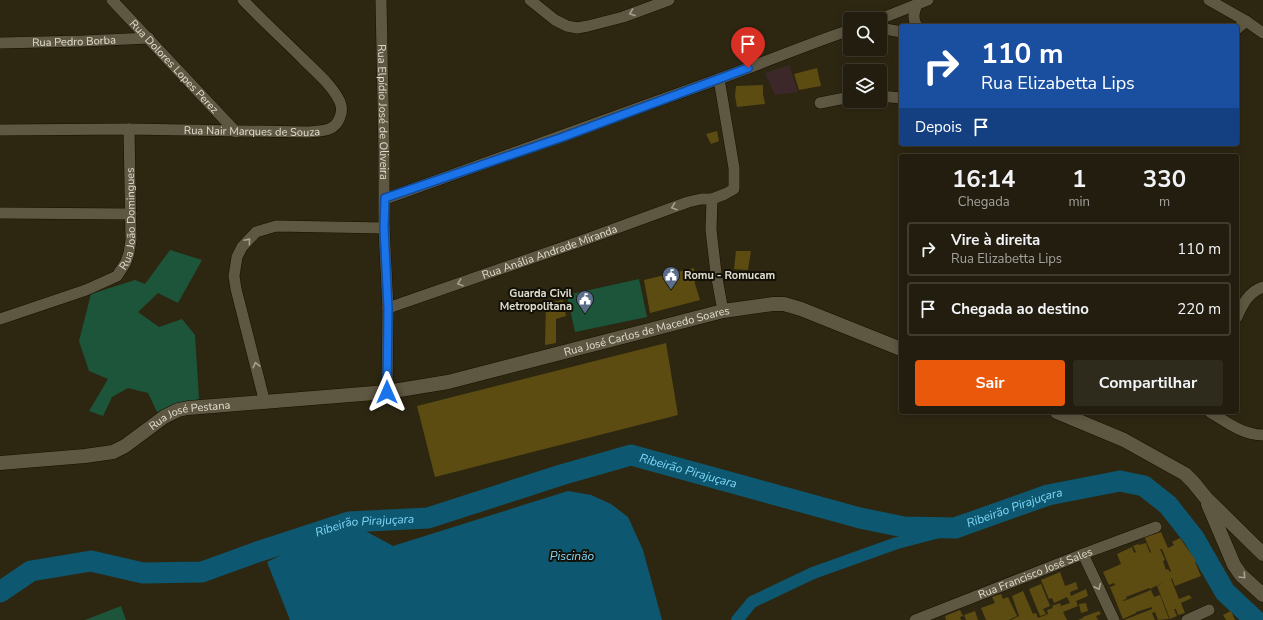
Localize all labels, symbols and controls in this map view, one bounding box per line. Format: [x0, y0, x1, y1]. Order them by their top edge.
one-way arrow [629, 9, 636, 17]
map controls [843, 12, 887, 108]
button: search [843, 12, 887, 56]
street label: Rua Dolores Lopes Perez [127, 16, 222, 116]
pin [731, 27, 765, 68]
street label: Rua Pedro Borba [32, 32, 116, 50]
icon: arrive [737, 33, 759, 55]
text: 110 m [981, 35, 1064, 73]
icon: right [915, 40, 967, 92]
street label: Rua Elpídio José de Oliveira [374, 44, 392, 180]
button: layers [843, 64, 887, 108]
text: Rua Elizabetta Lips [981, 71, 1135, 95]
icon: arrive [970, 116, 992, 138]
text: Depois [915, 117, 962, 137]
street label: Rua Nair Marques de Souza [184, 122, 321, 140]
text: 16:14 [952, 163, 1015, 195]
text: 1 [1072, 163, 1086, 195]
text: 330 [1143, 163, 1186, 195]
street label: Rua João Domingues [115, 167, 139, 273]
text: Chegada [958, 193, 1010, 211]
text: min [1068, 193, 1090, 211]
text: m [1159, 193, 1170, 211]
one-way arrow [671, 202, 678, 210]
street label: Rua Anália Andrade Miranda [480, 221, 619, 282]
text: Vire à direita [951, 230, 1040, 250]
one-way arrow [243, 238, 250, 246]
icon: right [917, 238, 939, 260]
text: 110 m [1177, 239, 1221, 259]
text: Rua Elizabetta Lips [951, 250, 1062, 268]
public building icon: Romu - Romucam [661, 265, 681, 290]
place label: Romu - Romucam [684, 268, 775, 283]
one-way arrow [456, 279, 463, 287]
place label: Guarda Civil Metropolitana [500, 286, 572, 314]
public building icon: Guarda Civil Metropolitana [575, 289, 595, 314]
icon: arrive [917, 298, 939, 320]
text: Chegada ao destino [951, 299, 1089, 319]
text: 220 m [1177, 299, 1221, 319]
street label: Rua José Carlos de Macedo Soares [562, 303, 730, 359]
button: Sair [915, 360, 1065, 406]
button: Compartilhar [1073, 360, 1223, 406]
one-way arrow [252, 362, 260, 368]
position arrow [366, 371, 408, 413]
street label: Rua José Pestana [146, 397, 231, 433]
water label: Ribeirão Pirajuçara [638, 450, 739, 492]
water label: Ribeirão Pirajuçara [964, 484, 1064, 531]
water label: Ribeirão Pirajuçara [313, 511, 415, 541]
street label: Rua Francisco José Sales [976, 544, 1094, 602]
water label: Piscinão [550, 548, 594, 564]
one-way arrow [1238, 571, 1246, 579]
one-way arrow [1093, 583, 1101, 590]

